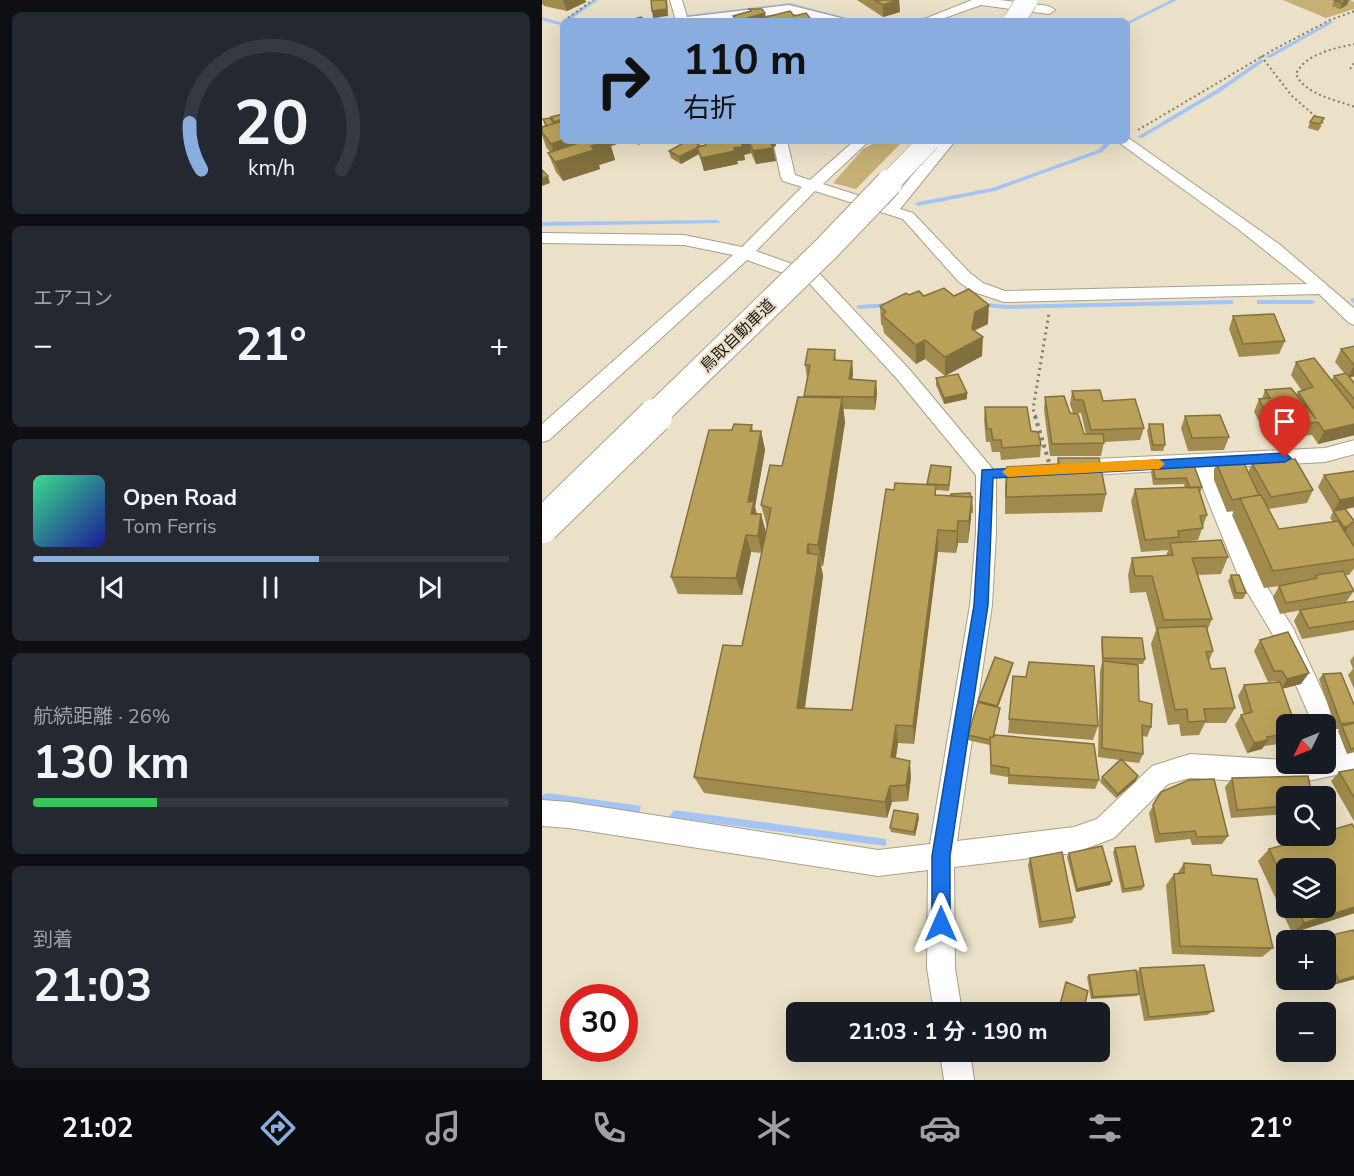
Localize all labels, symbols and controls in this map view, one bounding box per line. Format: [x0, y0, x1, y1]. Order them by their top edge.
text: 110 m [683, 32, 807, 89]
icon: right [584, 42, 662, 120]
text: 20 [234, 81, 308, 166]
text: 右折 [683, 90, 737, 127]
text: km/h [247, 153, 295, 183]
text: エアコン [33, 285, 113, 312]
street label: 鳥取自動車道 [696, 294, 780, 377]
text: 21° [235, 315, 307, 376]
text: − [33, 323, 53, 368]
text: + [489, 323, 509, 368]
pin [1259, 396, 1310, 458]
icon: arrive [1268, 405, 1301, 438]
text: Open Road [123, 483, 237, 513]
text: Tom Ferris [123, 513, 217, 540]
icon: previous [96, 571, 129, 604]
icon: pause [254, 571, 287, 604]
icon: next [413, 571, 446, 604]
text: 航続距離 · 26% [33, 703, 170, 730]
north arrow [1276, 714, 1336, 774]
map controls [1276, 714, 1336, 1062]
text: 130 km [33, 733, 190, 794]
button: search [1276, 786, 1336, 846]
button: layers [1276, 858, 1336, 918]
position arrow [909, 892, 973, 956]
text: 到着 [33, 926, 73, 953]
button: + [1276, 930, 1336, 990]
text: 21:03 [33, 956, 152, 1017]
speed limit sign: 30 [560, 984, 638, 1062]
button: − [1276, 1002, 1336, 1062]
text: 21:03 · 1 分 · 190 m [849, 1017, 1047, 1047]
icon: directions [257, 1107, 299, 1149]
icon: music [422, 1107, 464, 1149]
icon: phone [588, 1107, 630, 1149]
icon: climate [753, 1107, 795, 1149]
icon: car [919, 1107, 961, 1149]
icon: filters [1084, 1107, 1126, 1149]
text: 21:02 [62, 1110, 133, 1147]
text: 21° [1250, 1110, 1292, 1147]

